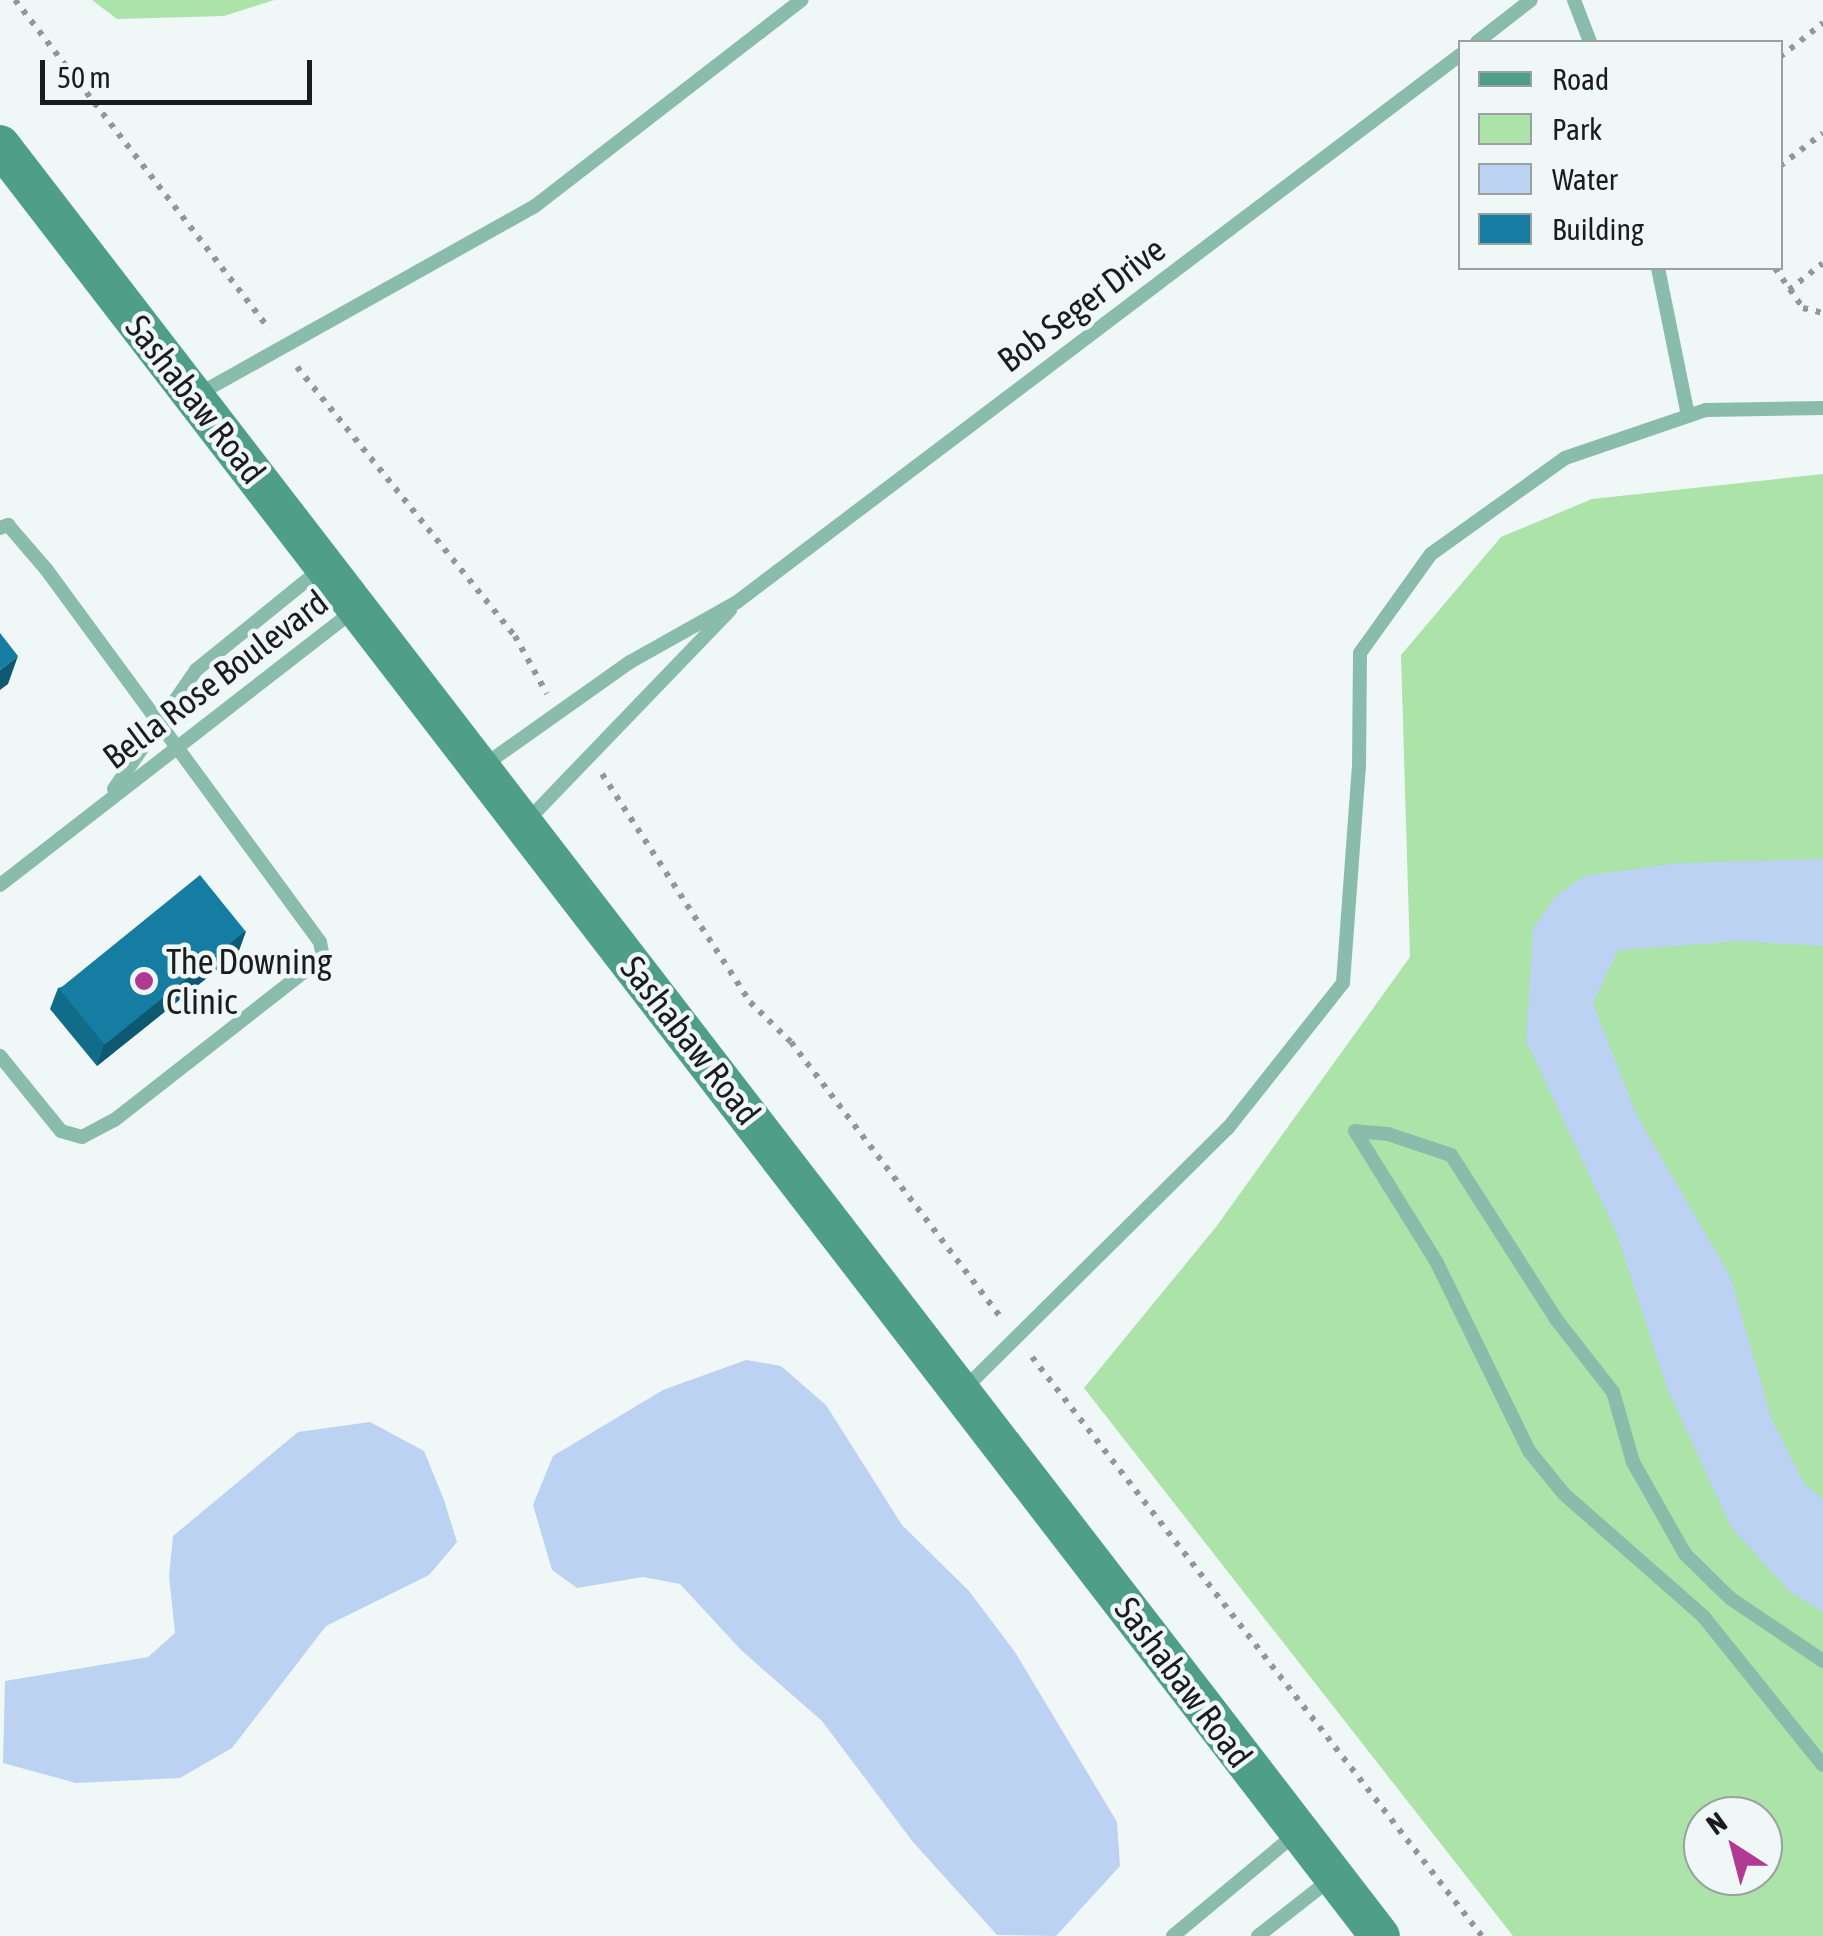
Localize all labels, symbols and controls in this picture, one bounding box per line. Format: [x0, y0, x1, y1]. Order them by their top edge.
scale bar [45, 40, 318, 102]
legend [1458, 40, 1783, 270]
text: 50 m [57, 60, 111, 94]
text: Road [1552, 62, 1609, 96]
text: Park [1552, 112, 1602, 146]
text: Water [1552, 162, 1618, 196]
text: Building [1552, 212, 1644, 246]
street label: Bob Seger Drive [989, 228, 1173, 380]
street label: Sashabaw Road [117, 307, 275, 491]
street label: Bella Rose Boulevard [94, 581, 336, 777]
place label: The Downing Clinic [166, 940, 332, 1022]
street label: Sashabaw Road [612, 948, 770, 1132]
marker: The Downing Clinic [131, 968, 157, 994]
street label: Sashabaw Road [1106, 1589, 1262, 1775]
north arrow [1683, 1796, 1783, 1896]
text: N [1700, 1806, 1733, 1841]

